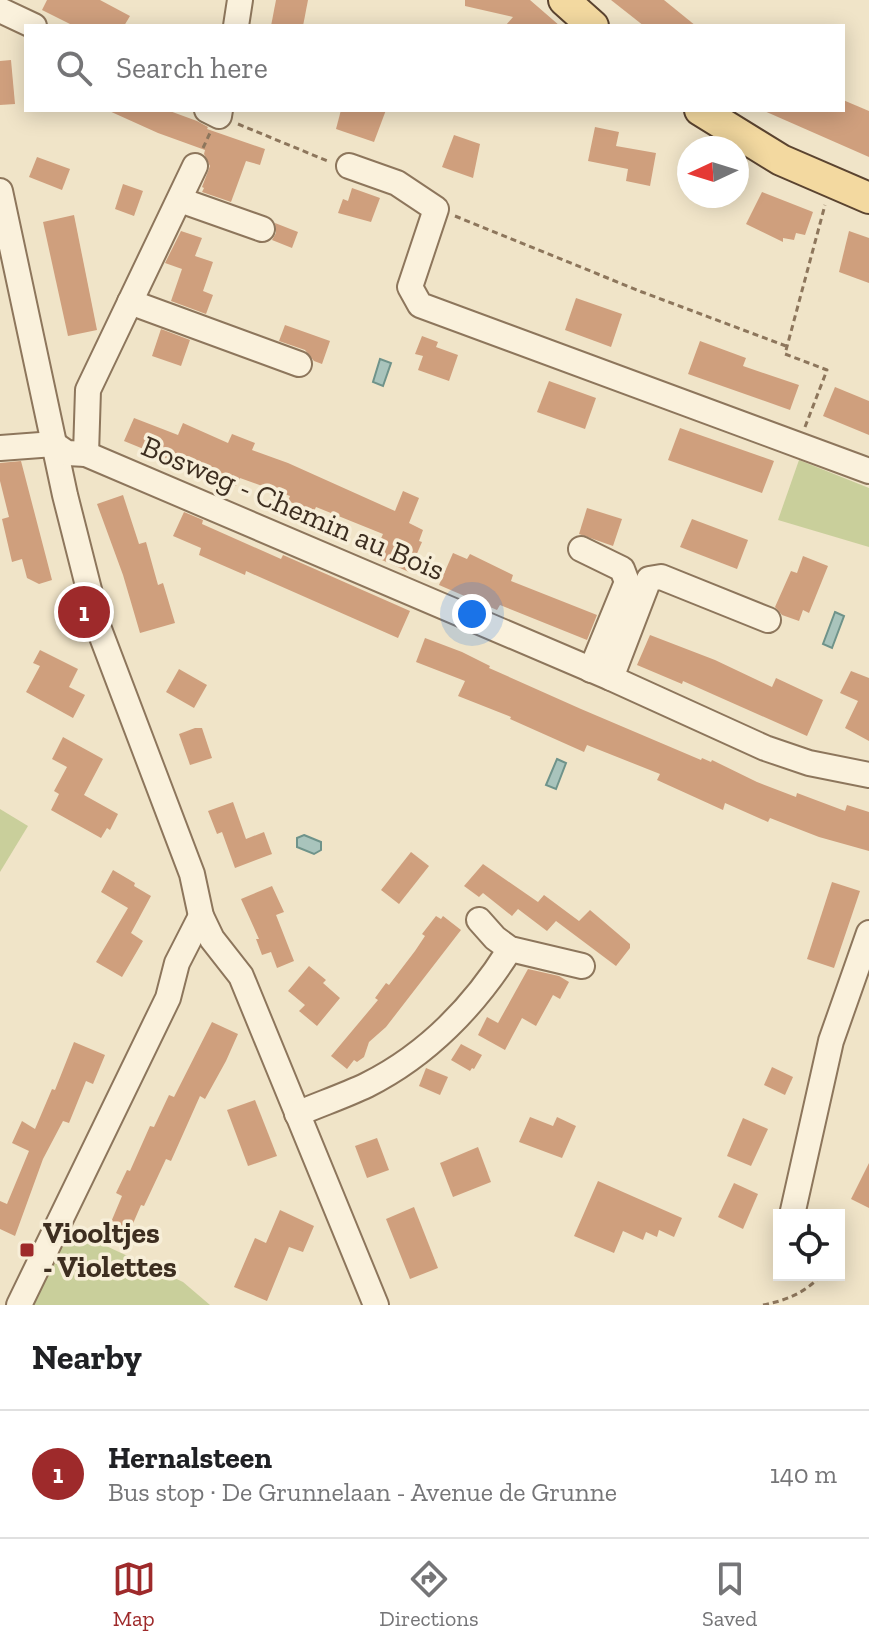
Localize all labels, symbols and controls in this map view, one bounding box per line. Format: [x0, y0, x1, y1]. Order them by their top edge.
search box [24, 24, 845, 112]
icon: search [52, 46, 96, 90]
text: Search here [116, 50, 268, 86]
north arrow [677, 136, 749, 208]
street label: Bosweg - Chemin au Bois [136, 428, 450, 588]
pin: 1 [58, 582, 110, 642]
your location [452, 594, 492, 634]
map controls [773, 1209, 845, 1281]
button: locate [773, 1209, 845, 1281]
place label: Viooltjes - Violettes [43, 1215, 177, 1285]
marker: Viooltjes - Violettes [18, 1241, 36, 1259]
text: Nearby [32, 1337, 142, 1378]
text: Hernalsteen [108, 1440, 272, 1476]
text: 1 [53, 1458, 63, 1490]
text: 140 m [770, 1458, 837, 1490]
text: Bus stop · De Grunnelaan - Avenue de Grunne [108, 1476, 617, 1508]
tab: Map [112, 1557, 156, 1632]
tab: Directions [379, 1557, 479, 1632]
tab: Saved [702, 1557, 757, 1632]

